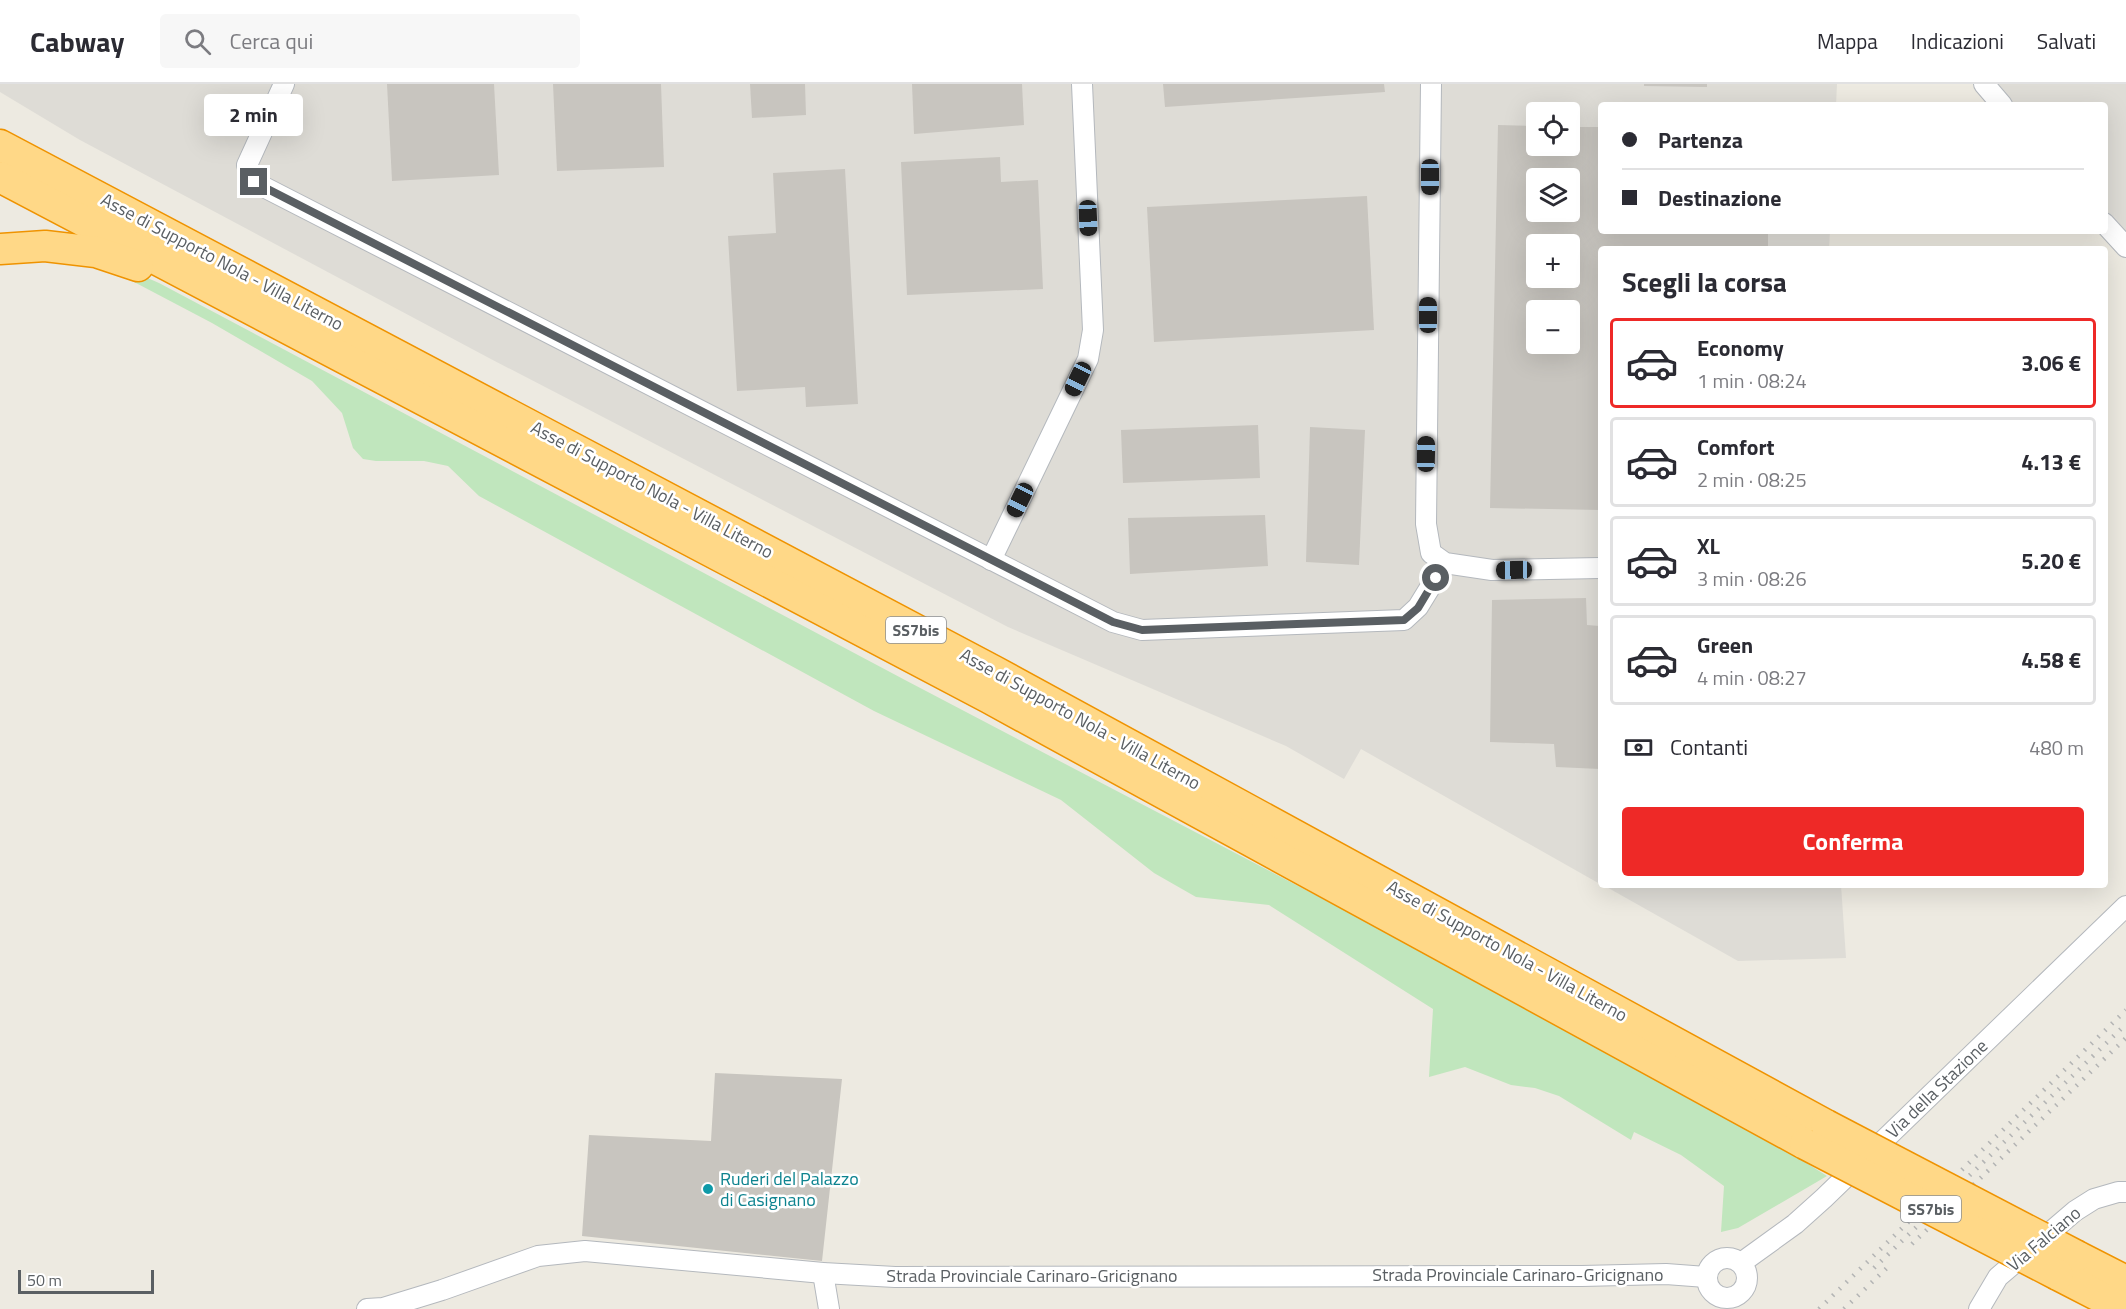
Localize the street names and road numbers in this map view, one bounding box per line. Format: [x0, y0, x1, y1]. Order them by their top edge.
street label: Asse di Supporto Nola - Villa Literno [96, 186, 348, 337]
street label: Asse di Supporto Nola - Villa Literno [526, 414, 778, 565]
road number: SS7bis [886, 617, 946, 643]
street label: Asse di Supporto Nola - Villa Literno [955, 641, 1205, 796]
street label: Asse di Supporto Nola - Villa Literno [1382, 873, 1632, 1028]
street label: Via della Stazione [1880, 1033, 1994, 1144]
road number: SS7bis [1901, 1196, 1961, 1222]
street label: Via Falciano [2001, 1200, 2087, 1278]
street label: Strada Provinciale Carinaro-Gricignano [1372, 1261, 1664, 1288]
street label: Strada Provinciale Carinaro-Gricignano [886, 1262, 1178, 1289]

